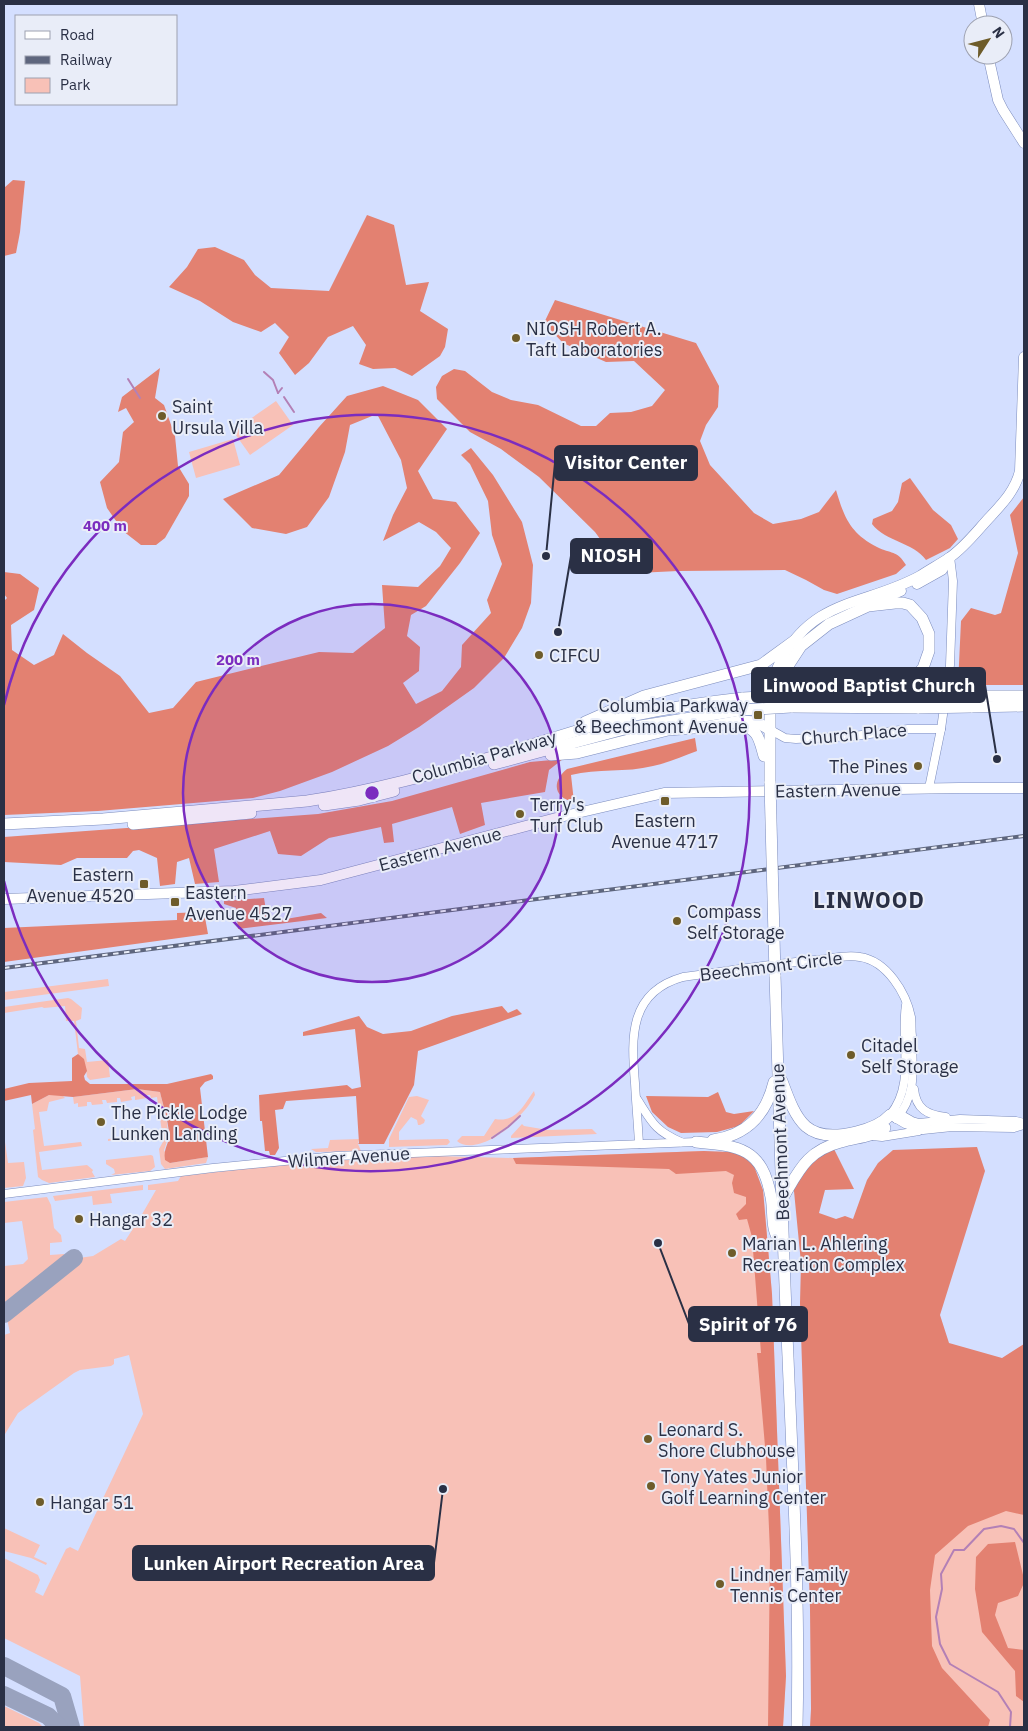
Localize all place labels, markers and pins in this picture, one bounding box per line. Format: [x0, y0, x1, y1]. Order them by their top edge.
place label: NIOSH Robert A. Taft Laboratories [526, 317, 662, 361]
marker: NIOSH Robert A. Taft Laboratories [510, 332, 522, 344]
place label: Saint Ursula Villa [172, 395, 264, 439]
marker: Saint Ursula Villa [156, 410, 168, 422]
callout: Visitor Center [555, 446, 697, 480]
callout: NIOSH [571, 539, 652, 573]
place label: CIFCU [549, 644, 601, 667]
marker: CIFCU [533, 649, 545, 661]
callout: Linwood Baptist Church [752, 668, 985, 702]
place label: Columbia Parkway & Beechmont Avenue [574, 694, 748, 738]
marker: Columbia Parkway & Beechmont Avenue [752, 709, 764, 721]
place label: The Pines [829, 755, 908, 778]
marker: The Pines [912, 760, 924, 772]
centre of rings [363, 784, 381, 802]
place label: Terry's Turf Club [530, 793, 603, 837]
marker: Eastern Avenue 4717 [659, 795, 671, 807]
marker: Terry's Turf Club [514, 808, 526, 820]
place label: Eastern Avenue 4717 [611, 809, 719, 853]
place label: Eastern Avenue 4520 [26, 863, 134, 907]
marker: Eastern Avenue 4520 [138, 878, 150, 890]
place label: Eastern Avenue 4527 [185, 881, 293, 925]
marker: Eastern Avenue 4527 [169, 896, 181, 908]
place label: Compass Self Storage [687, 900, 785, 944]
marker: Compass Self Storage [671, 915, 683, 927]
place label: Citadel Self Storage [861, 1034, 959, 1078]
marker: Citadel Self Storage [845, 1049, 857, 1061]
place label: The Pickle Lodge Lunken Landing [111, 1101, 247, 1145]
marker: The Pickle Lodge Lunken Landing [95, 1116, 107, 1128]
place label: Hangar 32 [89, 1208, 173, 1231]
marker: Hangar 32 [73, 1213, 85, 1225]
place label: Marian L. Ahlering Recreation Complex [742, 1232, 905, 1276]
marker: Marian L. Ahlering Recreation Complex [726, 1247, 738, 1259]
callout: Spirit of 76 [689, 1307, 807, 1341]
place label: Leonard S. Shore Clubhouse [658, 1418, 795, 1462]
marker: Leonard S. Shore Clubhouse [642, 1433, 654, 1445]
place label: Tony Yates Junior Golf Learning Center [661, 1465, 827, 1509]
marker: Tony Yates Junior Golf Learning Center [645, 1480, 657, 1492]
place label: Hangar 51 [50, 1491, 134, 1514]
marker: Hangar 51 [34, 1496, 46, 1508]
callout: Lunken Airport Recreation Area [133, 1546, 434, 1580]
place label: Lindner Family Tennis Center [730, 1563, 848, 1607]
marker: Lindner Family Tennis Center [714, 1578, 726, 1590]

